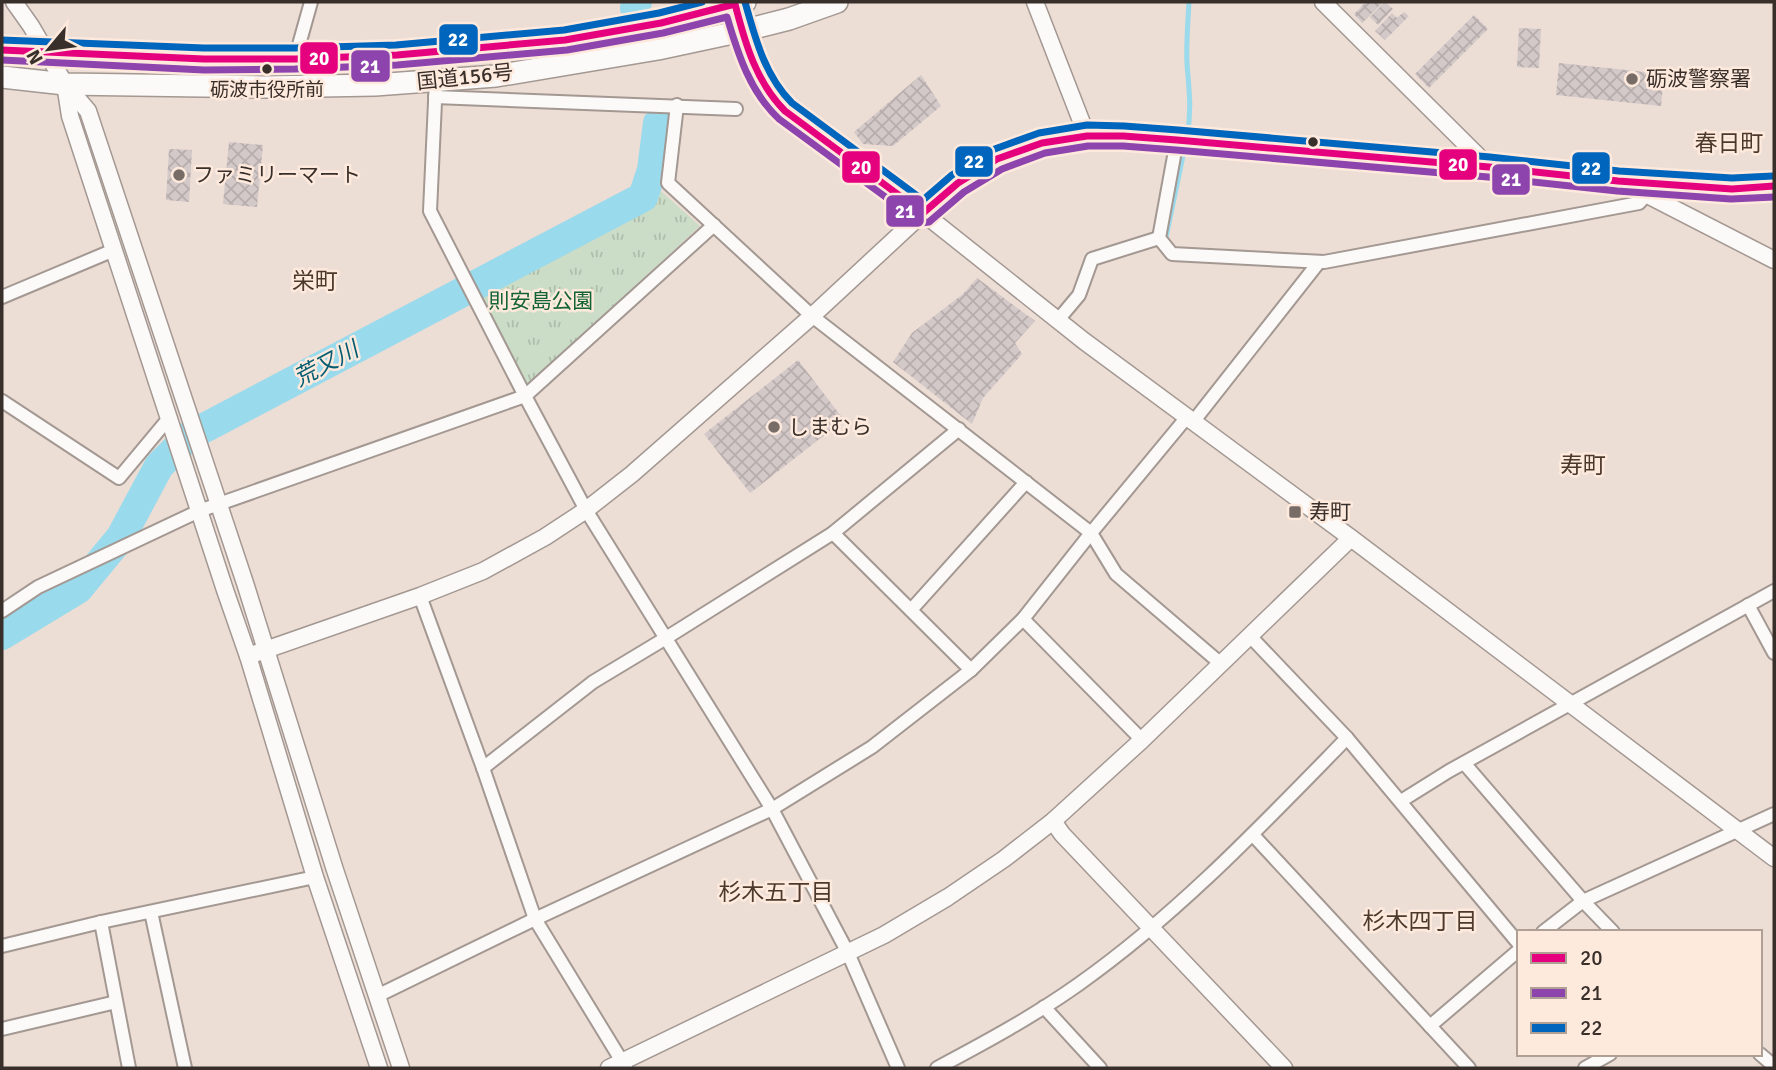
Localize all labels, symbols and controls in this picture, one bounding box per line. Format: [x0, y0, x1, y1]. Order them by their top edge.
north arrow [14, 14, 84, 84]
line badge: 22 [438, 23, 479, 56]
text: 22 [448, 28, 468, 52]
line badge: 20 [299, 41, 339, 75]
text: N [21, 45, 49, 68]
text: 20 [309, 47, 329, 71]
line badge: 21 [350, 49, 391, 83]
text: 21 [360, 55, 380, 79]
street label: 国道156号 [415, 59, 515, 95]
marker: 砺波市役所前 [260, 62, 274, 76]
place label: 砺波警察署 [1646, 66, 1751, 92]
marker: 砺波警察署 [1624, 71, 1640, 87]
place label: 砺波市役所前 [210, 78, 324, 102]
district label: 春日町 [1695, 129, 1764, 158]
unlabelled marker [1306, 135, 1320, 149]
line badge: 22 [954, 145, 994, 178]
line badge: 20 [1438, 148, 1478, 181]
line badge: 20 [841, 150, 881, 184]
text: 22 [964, 150, 984, 174]
line badge: 22 [1571, 151, 1611, 185]
text: 20 [1448, 153, 1468, 177]
text: 20 [851, 156, 871, 180]
text: 22 [1581, 157, 1601, 181]
place label: ファミリーマート [193, 162, 361, 188]
line badge: 21 [1491, 163, 1531, 196]
marker: ファミリーマート [171, 167, 187, 183]
text: 21 [1501, 168, 1521, 192]
line badge: 21 [885, 194, 925, 228]
text: 21 [895, 200, 915, 224]
district label: 栄町 [292, 267, 338, 296]
park label: 則安島公園 [489, 288, 594, 314]
water label: 荒又川 [289, 334, 366, 393]
place label: しまむら [788, 414, 872, 440]
marker: しまむら [766, 419, 782, 435]
district label: 寿町 [1560, 451, 1606, 480]
place label: 寿町 [1309, 499, 1351, 525]
marker: 寿町 [1287, 504, 1303, 520]
district label: 杉木五丁目 [719, 878, 834, 907]
district label: 杉木四丁目 [1363, 907, 1478, 936]
legend [1517, 930, 1762, 1056]
text: 20 [1580, 945, 1603, 971]
text: 21 [1580, 980, 1603, 1006]
text: 22 [1580, 1015, 1603, 1041]

